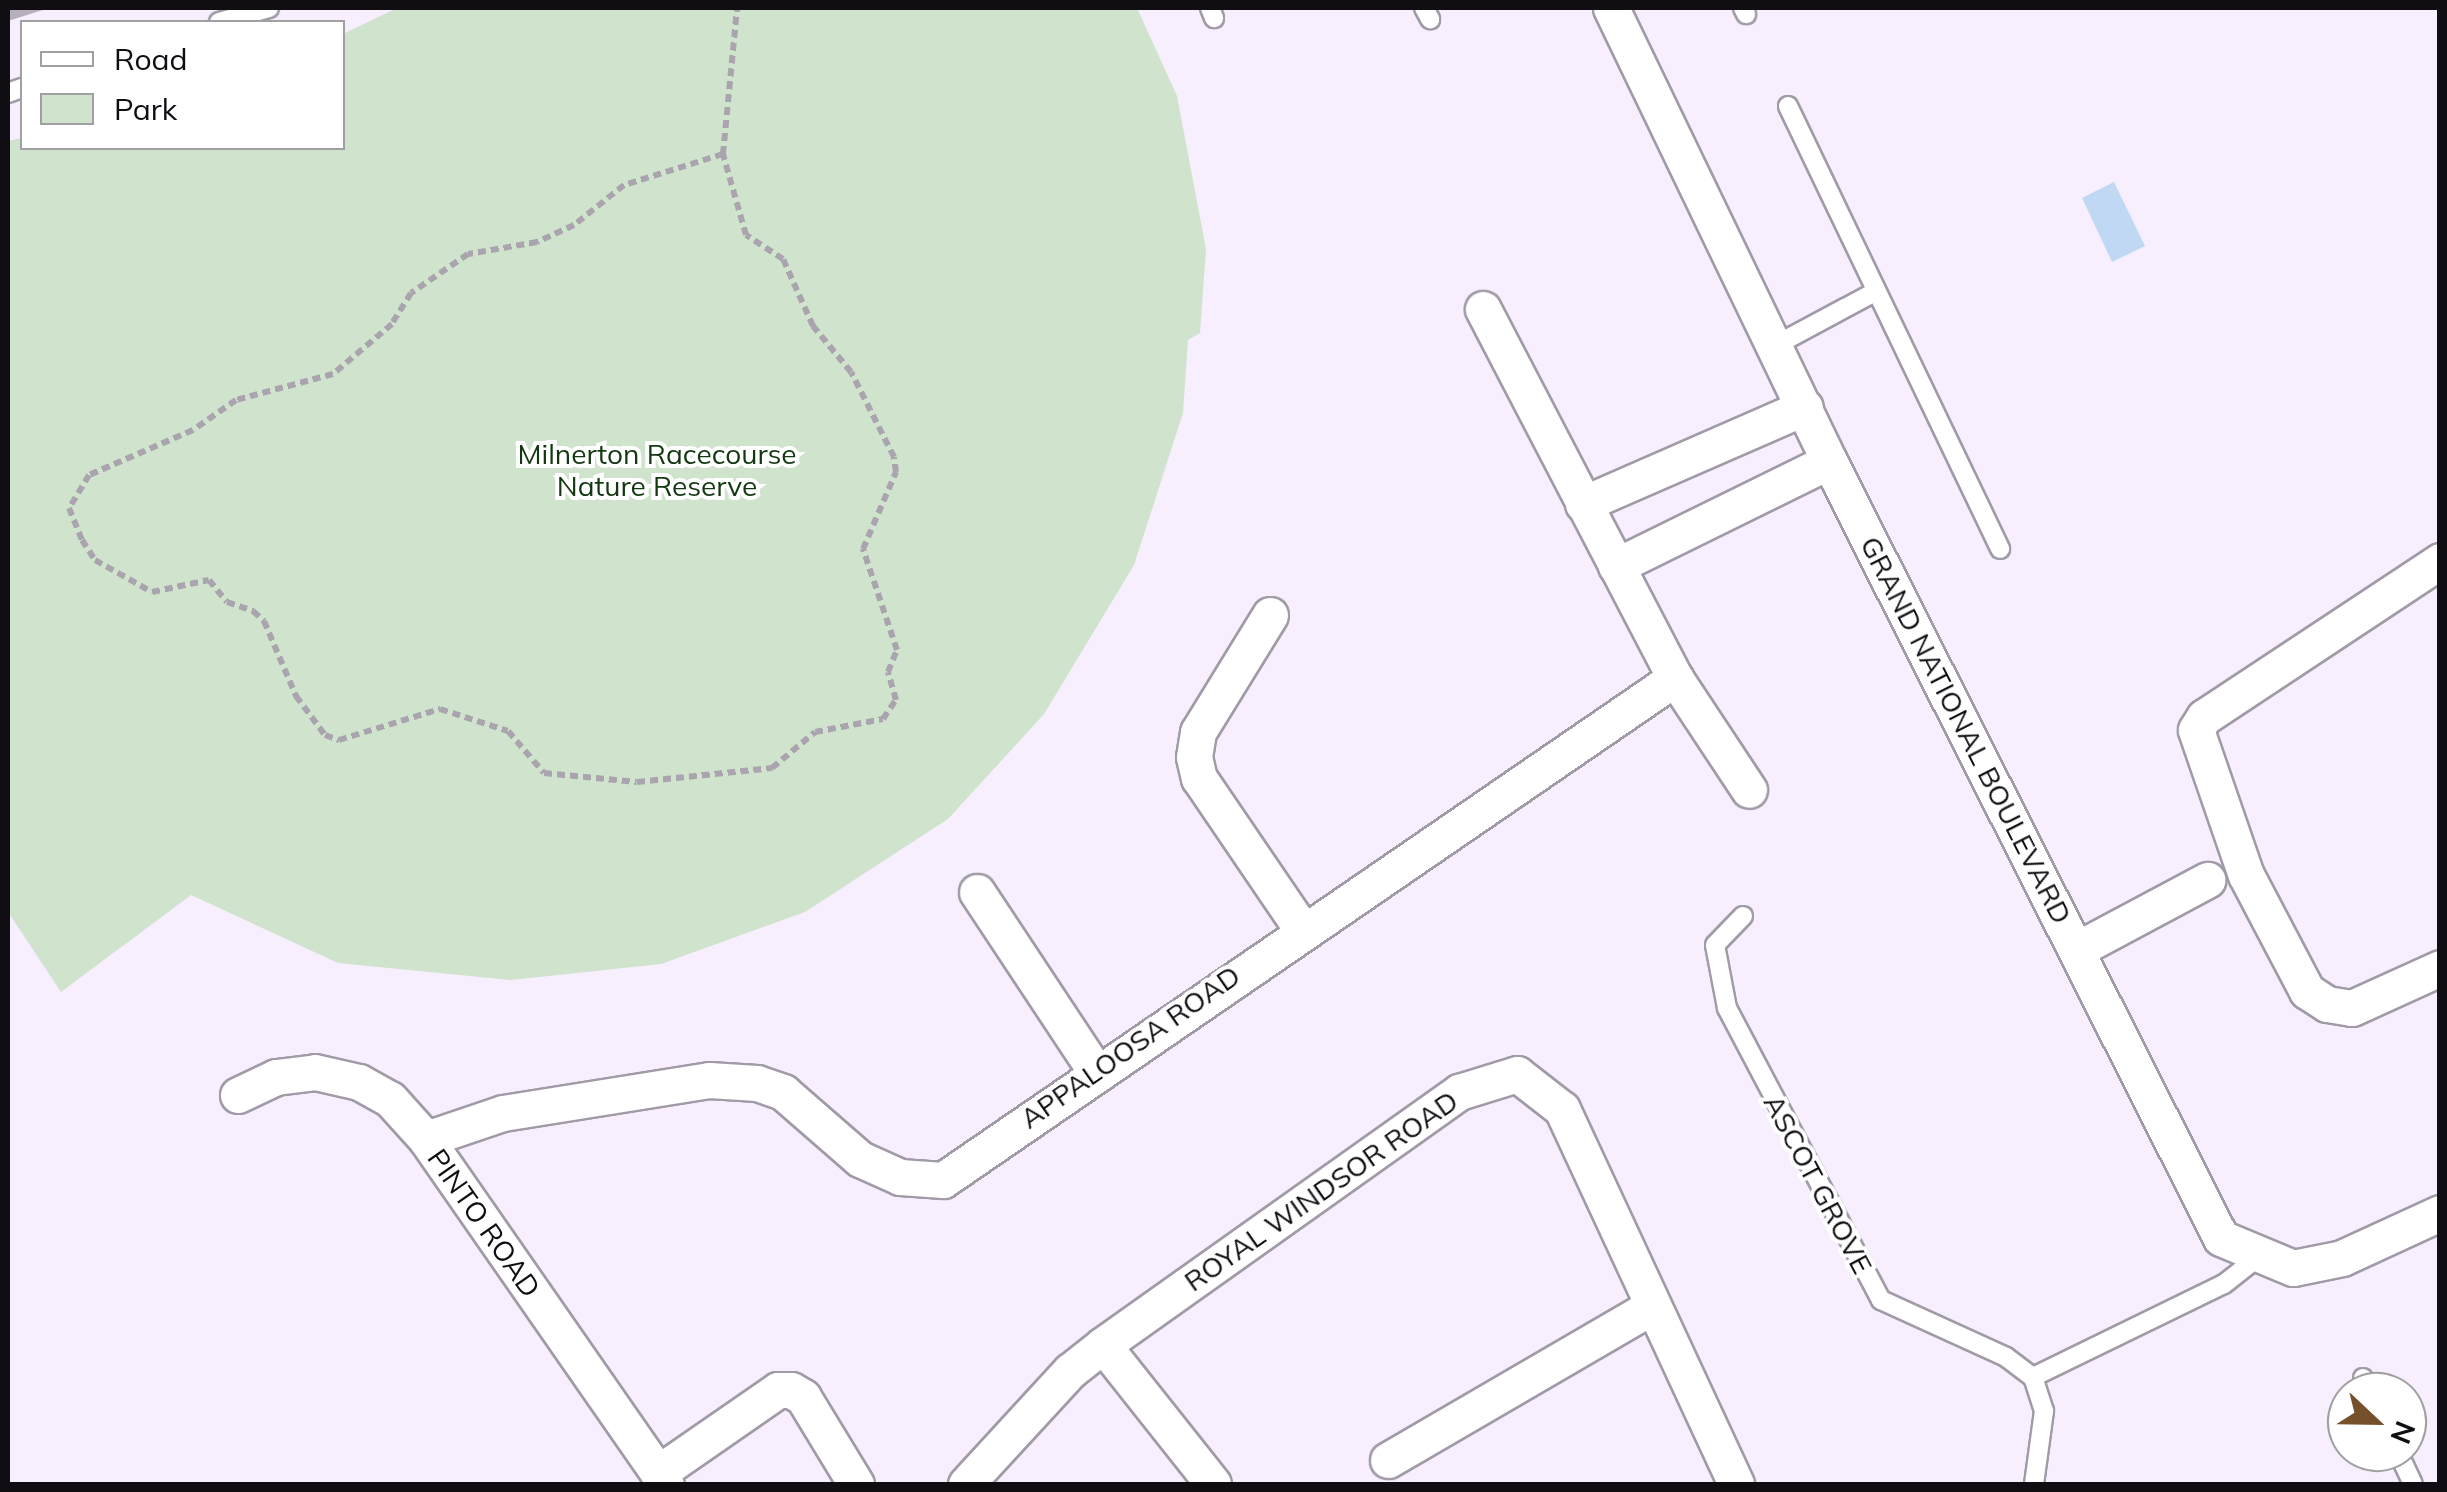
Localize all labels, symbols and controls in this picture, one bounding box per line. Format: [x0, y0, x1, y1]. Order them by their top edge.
legend [20, 20, 345, 150]
text: Road [114, 40, 188, 78]
text: Park [114, 90, 177, 128]
park label: Milnerton Racecourse Nature Reserve [517, 437, 797, 503]
street label: GRAND NATIONAL BOULEVARD [1853, 531, 2079, 929]
street label: APPALOOSA ROAD [1014, 959, 1246, 1135]
street label: ROYAL WINDSOR ROAD [1178, 1084, 1464, 1298]
street label: ASCOT GROVE [1757, 1089, 1879, 1279]
street label: PINTO ROAD [421, 1143, 547, 1303]
north arrow [2327, 1372, 2427, 1472]
text: N [2383, 1416, 2424, 1449]

